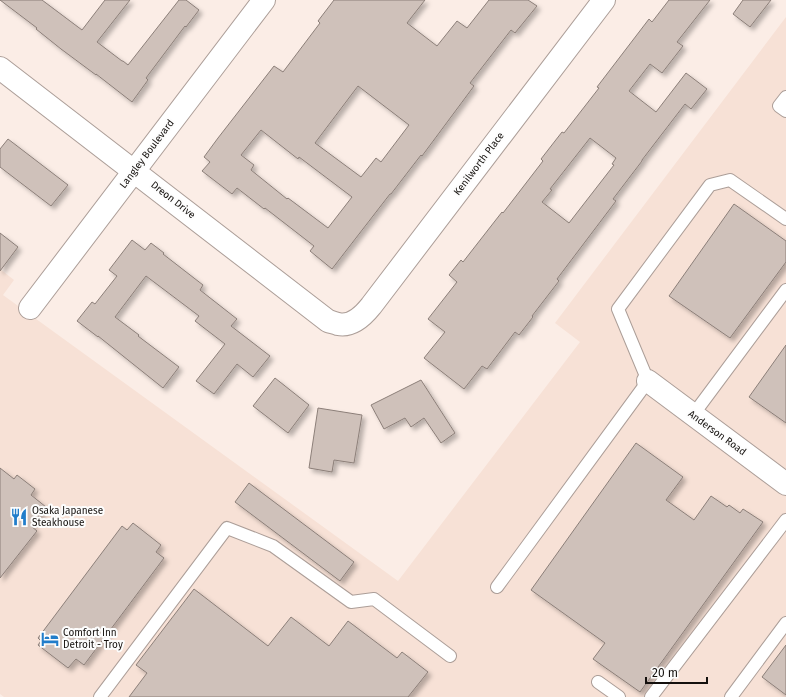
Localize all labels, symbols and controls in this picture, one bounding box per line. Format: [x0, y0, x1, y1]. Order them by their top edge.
street label: Langley Boulevard [117, 117, 177, 191]
street label: Kenilworth Place [451, 130, 507, 198]
street label: Dreon Drive [148, 179, 198, 221]
street label: Anderson Road [686, 408, 748, 458]
place label: Osaka Japanese Steakhouse [32, 505, 103, 529]
restaurant icon: Osaka Japanese Steakhouse [9, 507, 29, 527]
place label: Comfort Inn Detroit - Troy [63, 627, 123, 651]
hotel icon: Comfort Inn Detroit - Troy [40, 629, 60, 649]
scale bar [646, 659, 707, 685]
text: 20 m [652, 666, 678, 680]

